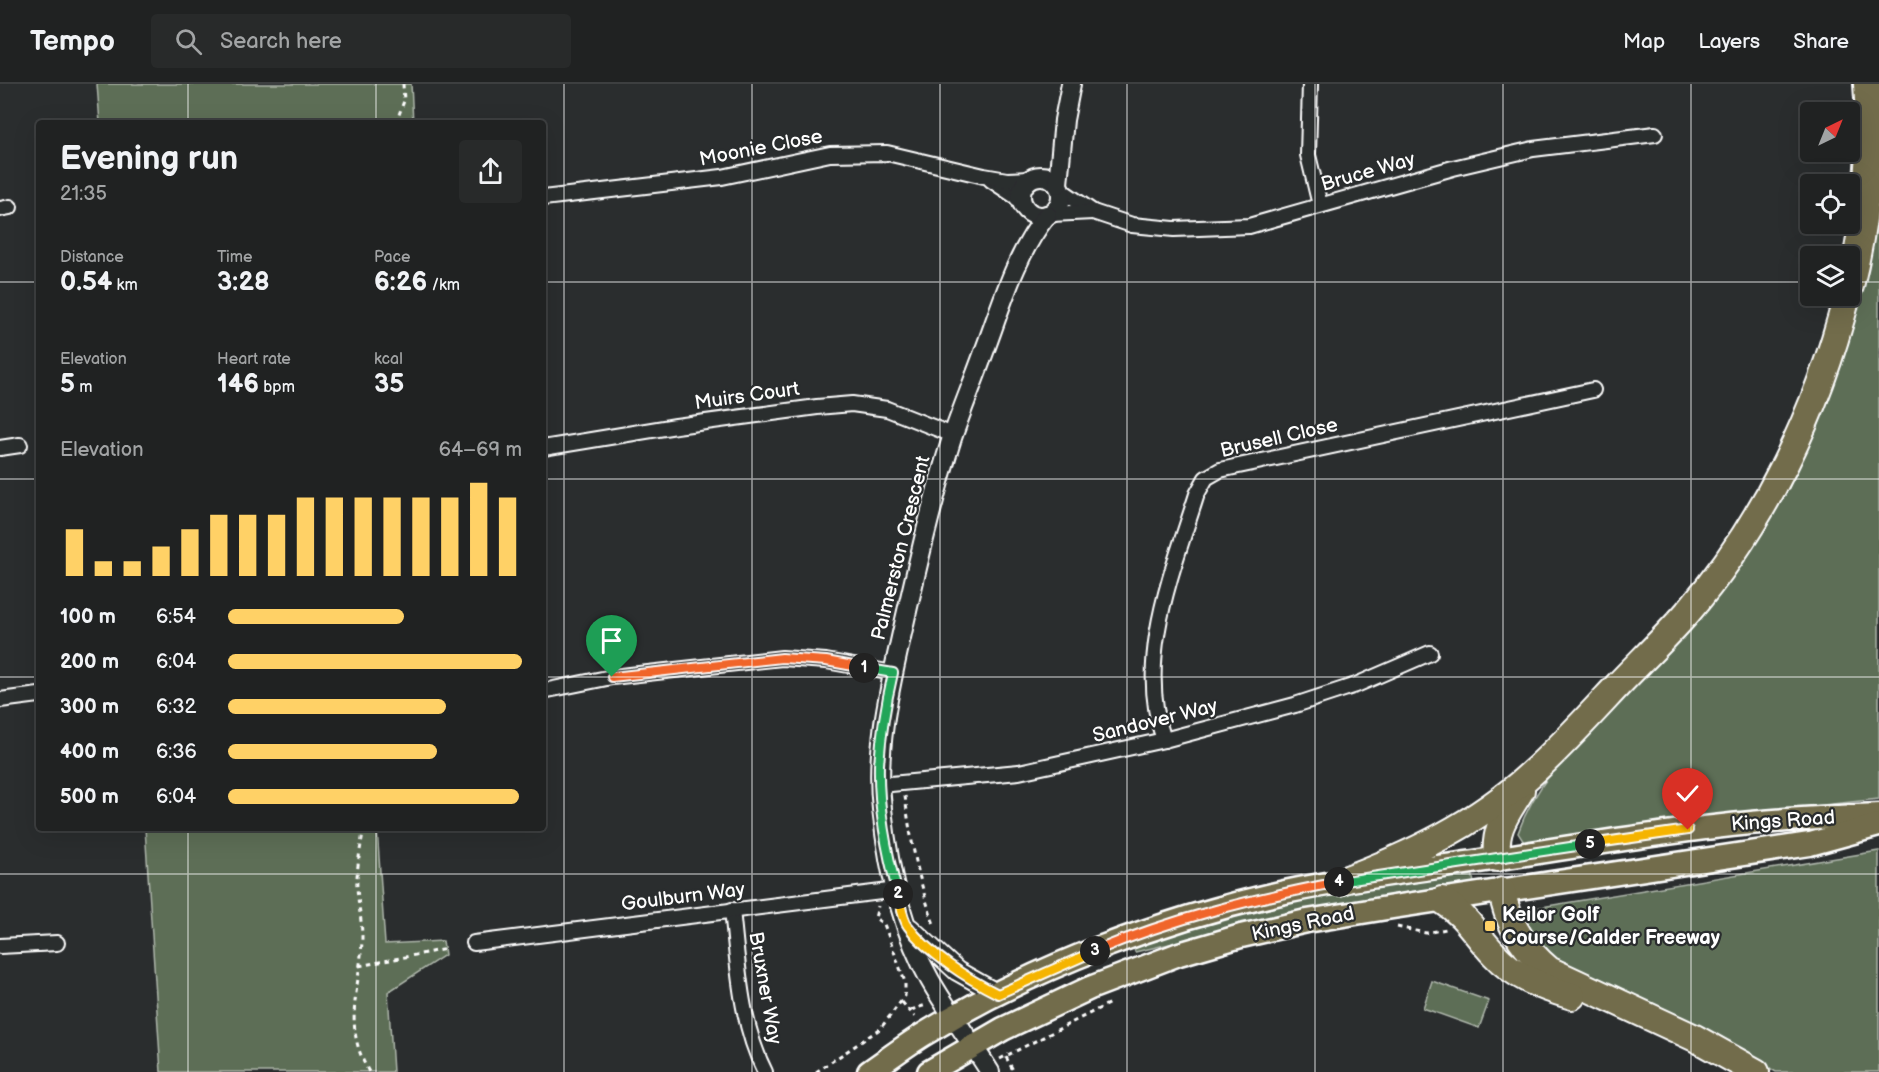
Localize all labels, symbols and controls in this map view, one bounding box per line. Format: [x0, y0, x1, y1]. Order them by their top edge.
search box [151, 14, 571, 68]
text: Tempo [30, 25, 115, 58]
icon: search [172, 25, 205, 58]
text: Search here [220, 28, 342, 55]
text: Map [1623, 29, 1665, 54]
text: Layers [1698, 29, 1760, 54]
text: Share [1793, 29, 1849, 54]
north arrow [1800, 102, 1860, 162]
map controls [1800, 102, 1860, 306]
street label: Moonie Close [697, 124, 825, 172]
text: Evening run [60, 139, 238, 179]
button: share [459, 140, 522, 203]
street label: Bruce Way [1318, 147, 1418, 197]
button: locate [1800, 174, 1860, 234]
text: 21:35 [60, 182, 107, 206]
button: layers [1800, 246, 1860, 306]
text: Distance [60, 248, 124, 267]
text: Time [217, 248, 252, 267]
text: Pace [374, 248, 410, 267]
text: 0.54 [60, 267, 112, 298]
text: 3:28 [217, 267, 270, 298]
text: 6:26 [374, 267, 427, 298]
text: km [112, 276, 138, 295]
text: /km [427, 276, 460, 295]
text: Elevation [60, 350, 127, 369]
text: Heart rate [217, 350, 291, 369]
text: kcal [374, 350, 403, 369]
text: 5 [60, 369, 75, 400]
text: 146 [217, 369, 259, 400]
text: 35 [374, 369, 404, 400]
street label: Muirs Court [693, 377, 801, 415]
text: m [75, 378, 93, 397]
text: bpm [259, 378, 295, 397]
street label: Brusell Close [1218, 413, 1340, 463]
text: Elevation [60, 438, 143, 462]
text: 64–69 m [439, 438, 522, 462]
street label: Palmerston Crescent [866, 453, 936, 643]
text: 100 m [60, 605, 116, 629]
text: 6:54 [156, 605, 196, 629]
pin [586, 615, 637, 677]
icon: arrive [595, 624, 628, 657]
text: 200 m [60, 650, 119, 674]
text: 6:04 [156, 650, 196, 674]
pin: 1 [849, 653, 879, 683]
text: 1 [861, 658, 867, 677]
street label: Sandover Way [1090, 694, 1220, 748]
text: 300 m [60, 695, 119, 719]
text: 6:32 [156, 695, 196, 719]
text: 400 m [60, 740, 119, 764]
text: 6:36 [156, 740, 197, 764]
pin [1662, 768, 1713, 830]
icon: check [1671, 777, 1704, 810]
text: 500 m [60, 785, 119, 809]
text: 6:04 [156, 785, 196, 809]
street label: Kings Road [1730, 805, 1836, 837]
pin: 5 [1575, 829, 1605, 859]
text: 5 [1585, 834, 1595, 853]
pin: 4 [1324, 867, 1354, 897]
text: 4 [1334, 872, 1344, 891]
street label: Goulburn Way [620, 878, 746, 916]
pin: 2 [883, 879, 913, 909]
text: 2 [893, 884, 903, 903]
street label: Kings Road [1250, 901, 1356, 947]
place label: Keilor Golf Course/Calder Freeway [1502, 903, 1721, 950]
marker: Keilor Golf Course/Calder Freeway [1483, 919, 1497, 933]
street label: Bruxner Way [743, 930, 787, 1046]
pin: 3 [1080, 936, 1110, 966]
text: 3 [1090, 941, 1100, 960]

